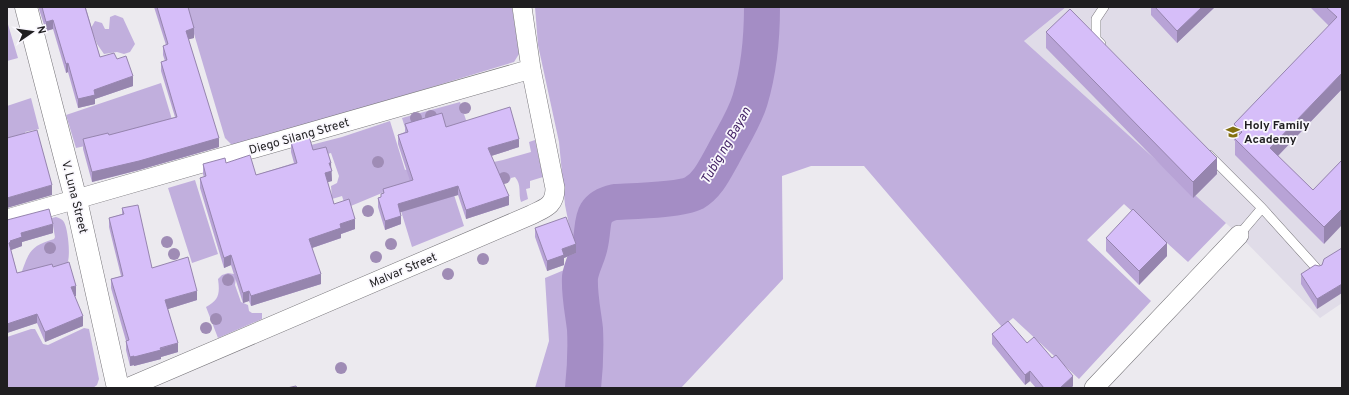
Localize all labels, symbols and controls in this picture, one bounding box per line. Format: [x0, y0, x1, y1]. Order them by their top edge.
north arrow [12, 12, 52, 52]
text: N [33, 25, 48, 35]
water label: Tubig ng Bayan [698, 105, 755, 187]
street label: Diego Silang Street [247, 115, 351, 159]
place label: Holy Family Academy [1244, 118, 1310, 148]
school or university icon: Holy Family Academy [1225, 124, 1241, 140]
street label: V. Luna Street [57, 159, 91, 235]
street label: Malvar Street [367, 250, 439, 292]

